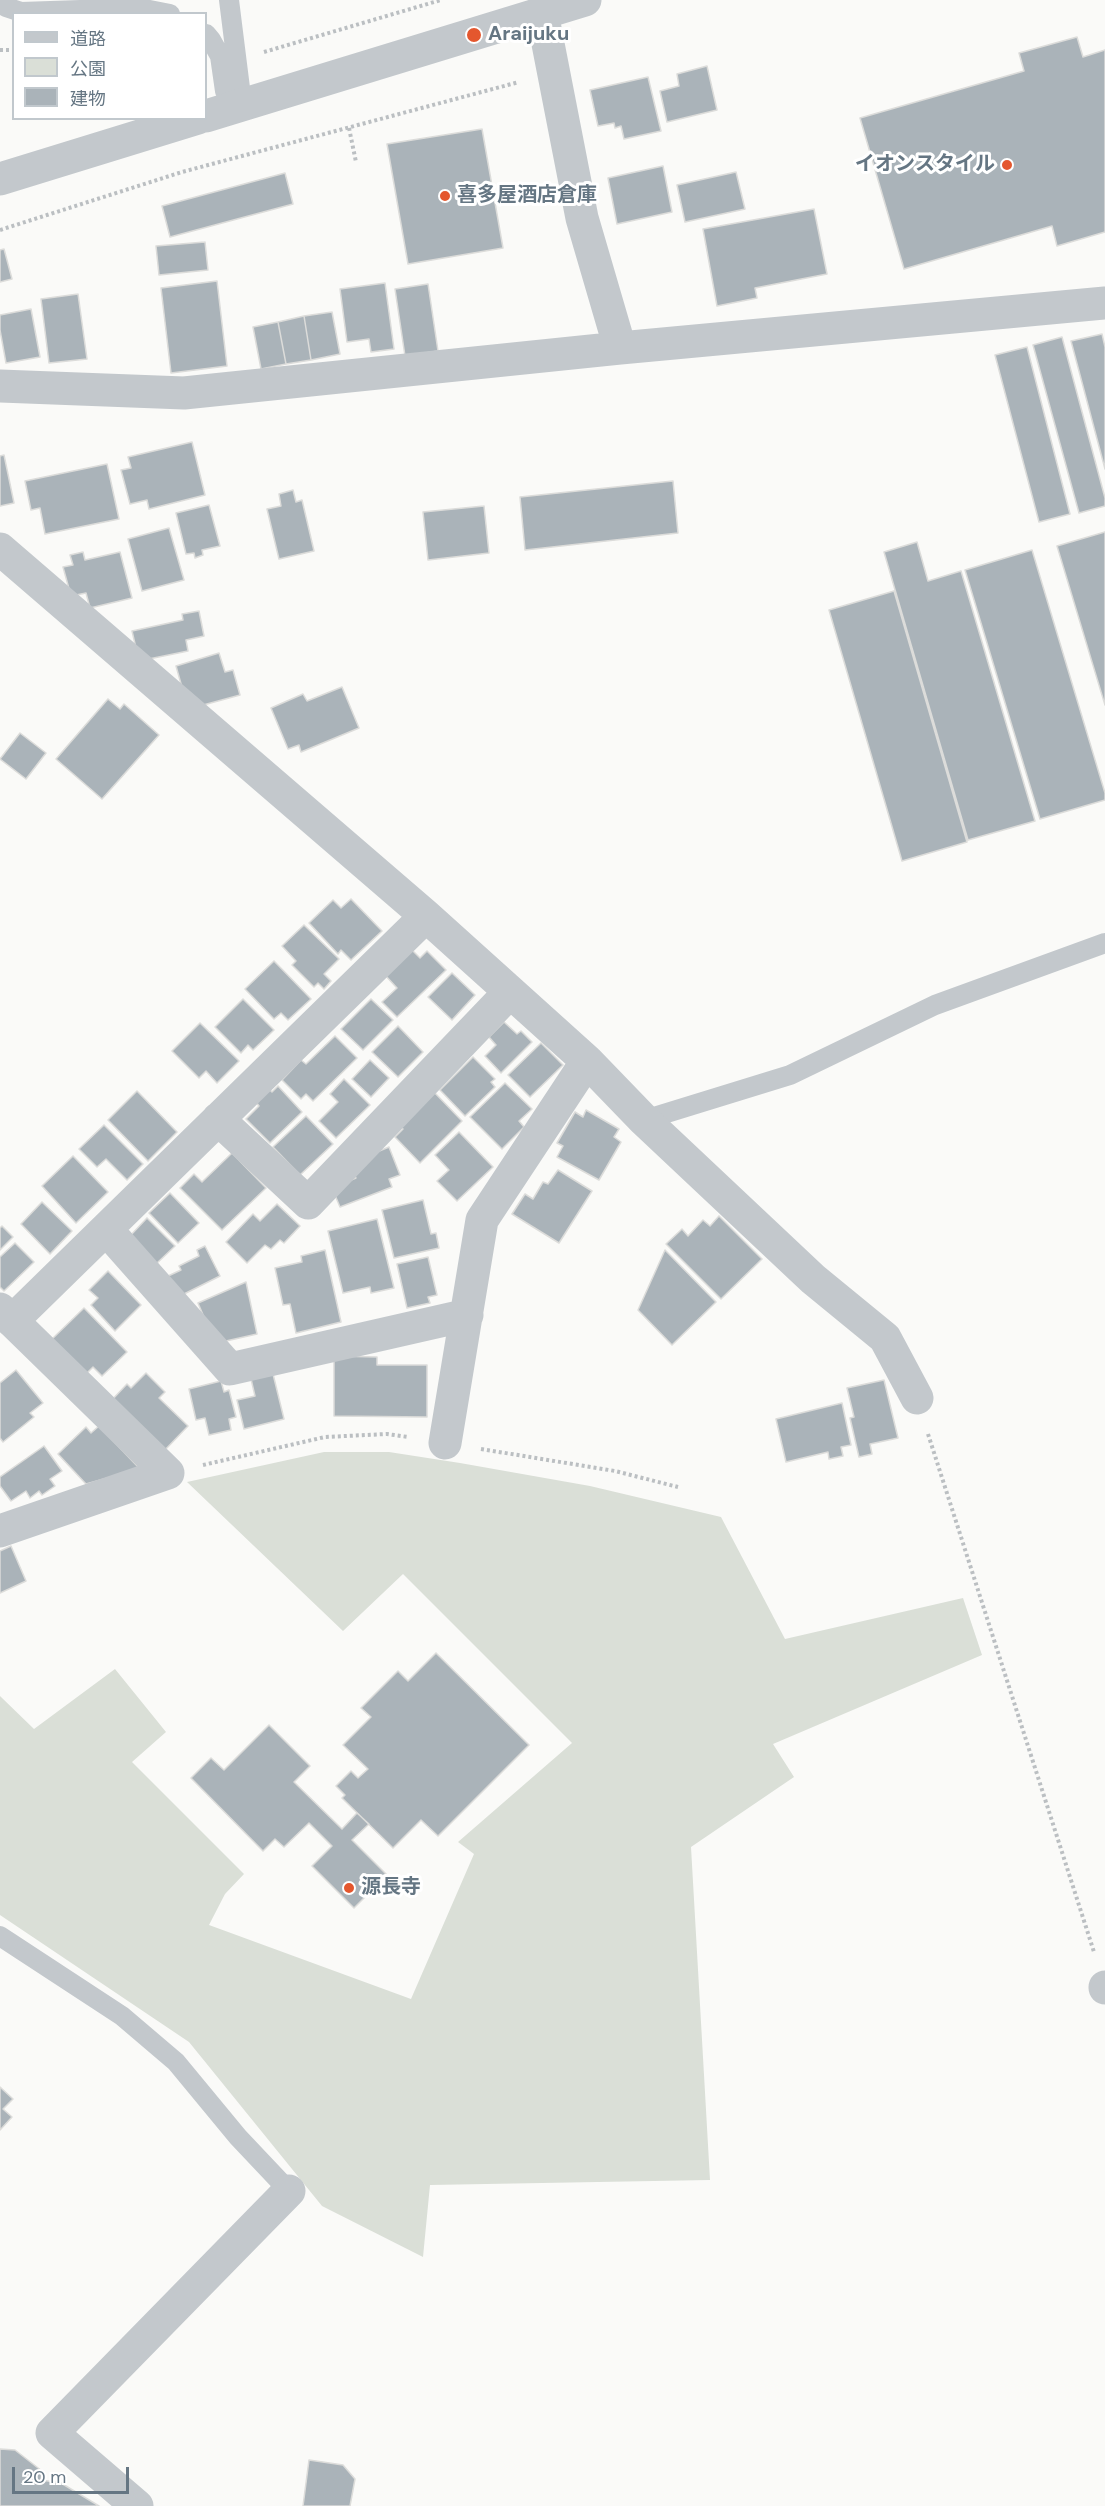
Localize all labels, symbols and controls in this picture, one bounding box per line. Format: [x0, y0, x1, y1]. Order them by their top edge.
legend [12, 12, 207, 120]
place label: Araijuku [488, 23, 569, 47]
marker: Araijuku [465, 26, 483, 44]
text: 道路 [70, 27, 106, 51]
text: 公園 [70, 57, 106, 81]
text: 建物 [70, 87, 106, 111]
place label: イオンスタイル [855, 153, 995, 177]
marker: イオンスタイル [1000, 158, 1014, 172]
place label: 喜多屋酒店倉庫 [457, 184, 597, 208]
marker: 喜多屋酒店倉庫 [438, 189, 452, 203]
place label: 源長寺 [361, 1876, 421, 1900]
marker: 源長寺 [342, 1881, 356, 1895]
scale bar [15, 2455, 132, 2493]
text: 20 m [23, 2465, 66, 2489]

